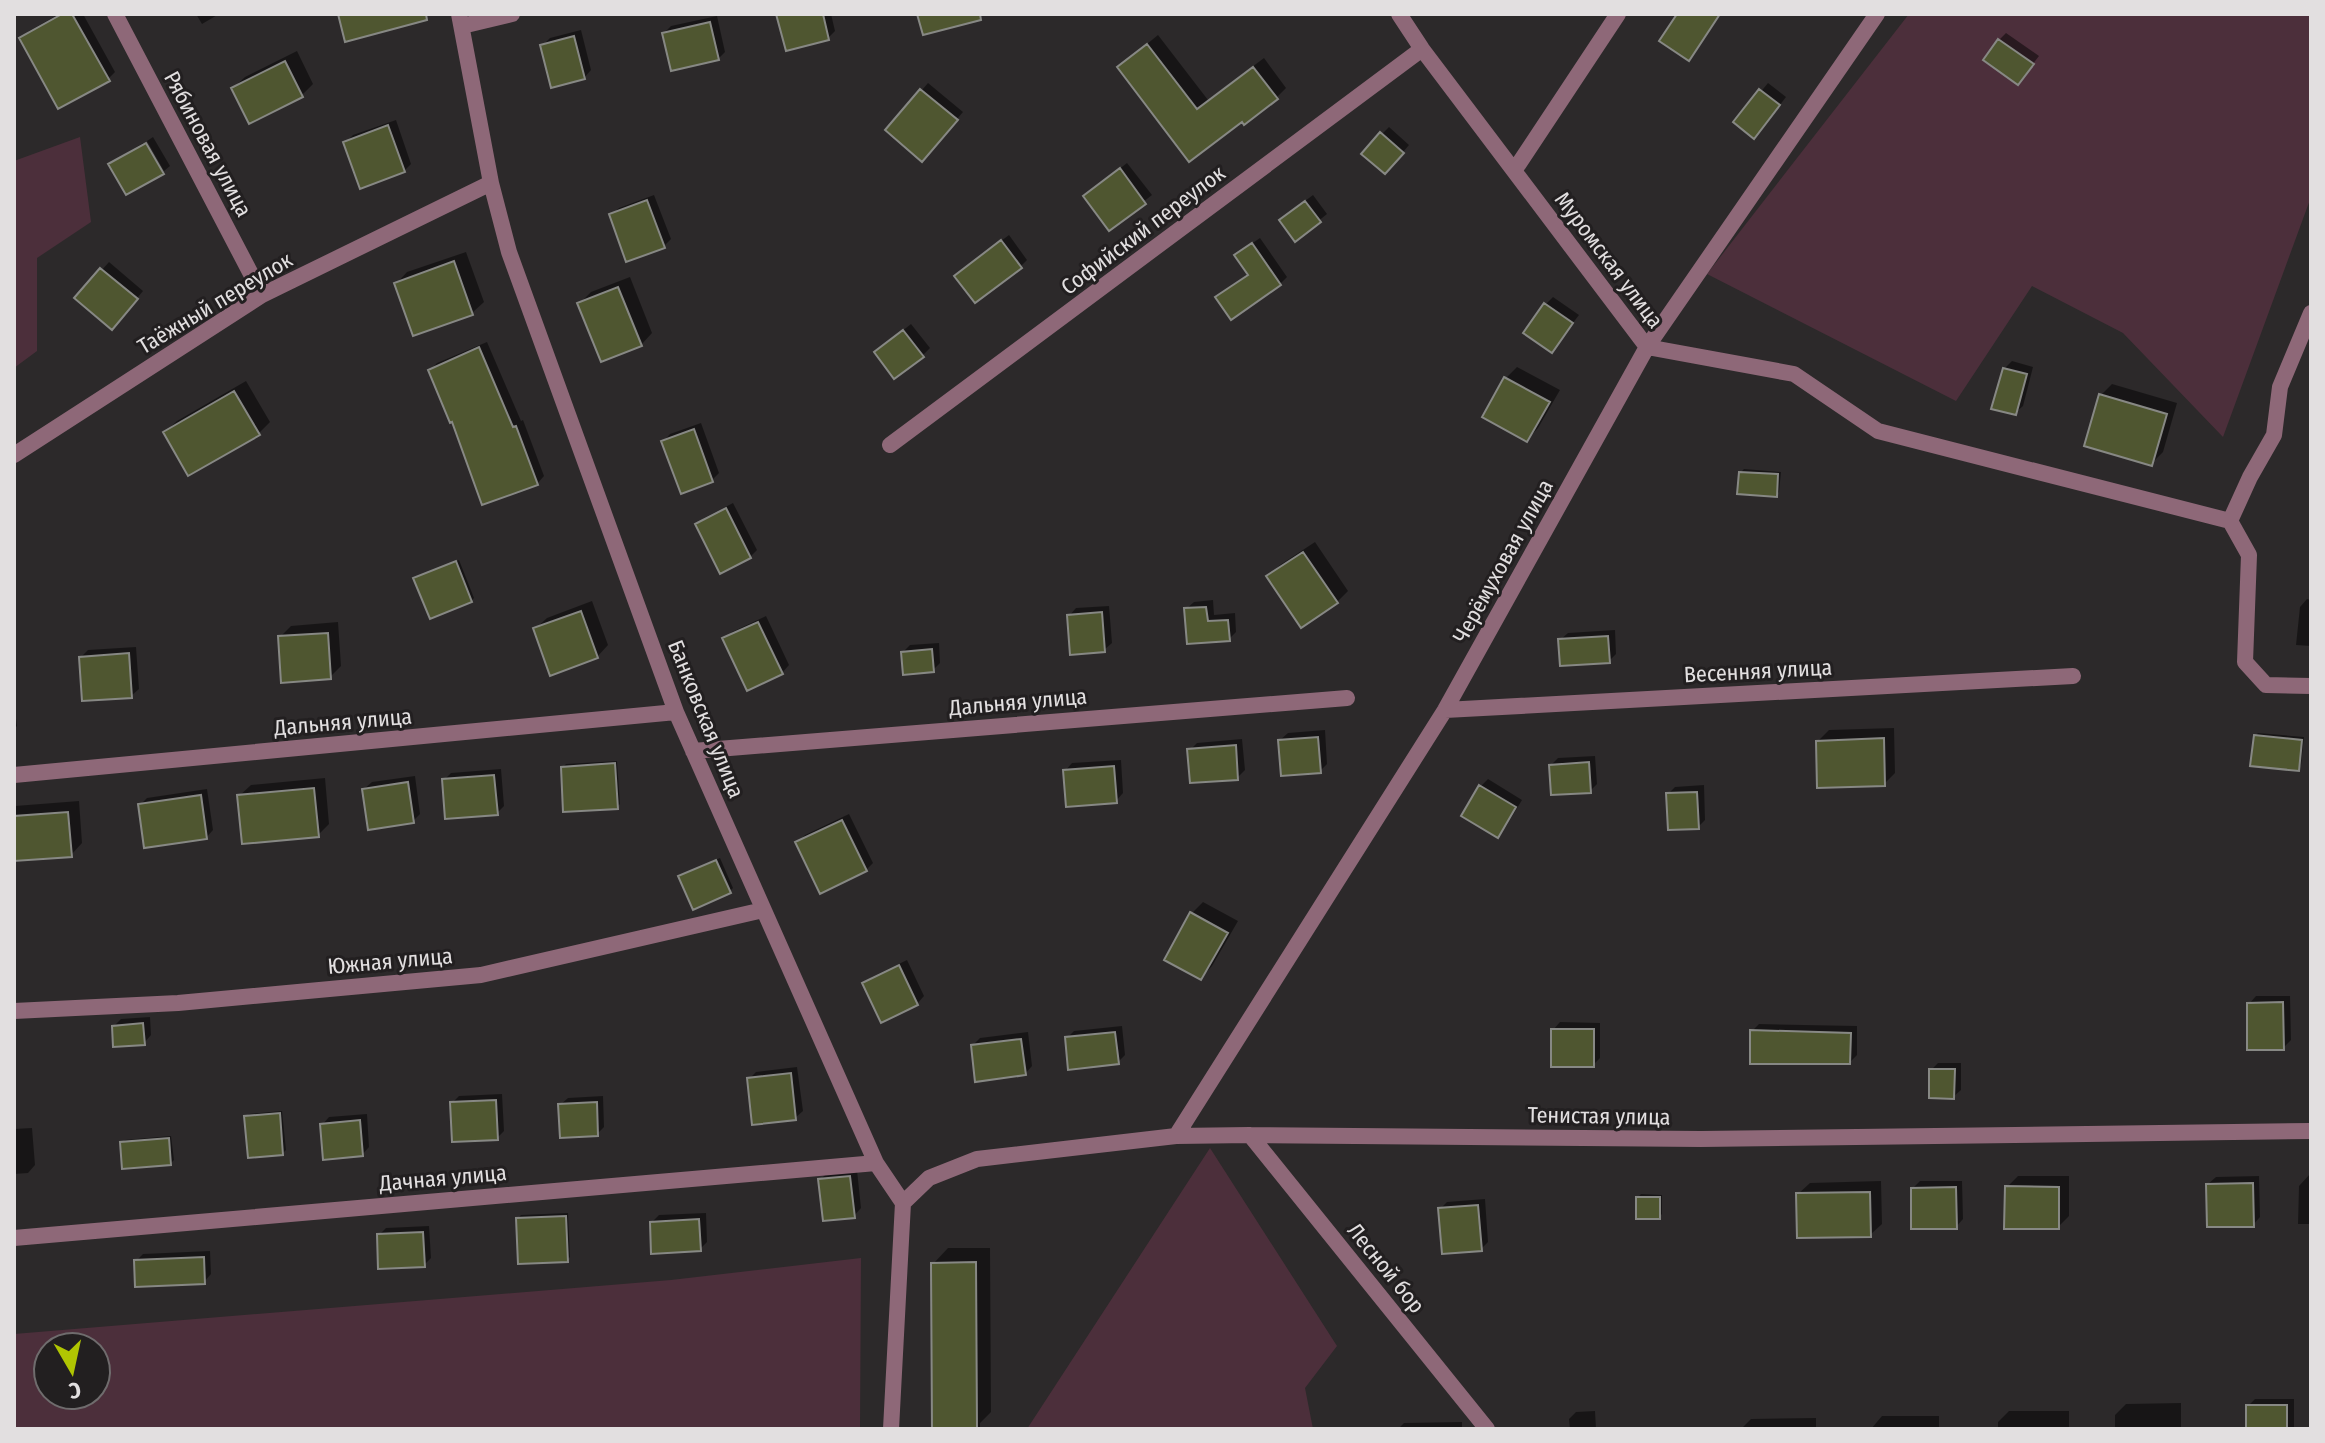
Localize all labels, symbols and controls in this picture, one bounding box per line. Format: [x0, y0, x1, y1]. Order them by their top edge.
street label: Рябиновая улица [158, 67, 258, 221]
street label: Софийский переулок [1056, 159, 1231, 300]
street label: Муромская улица [1549, 187, 1669, 333]
street label: Таёжный переулок [133, 246, 298, 360]
street label: Черёмуховая улица [1447, 475, 1559, 647]
street label: Банковская улица [662, 636, 750, 802]
street label: Весенняя улица [1683, 654, 1833, 688]
street label: Дальняя улица [947, 683, 1088, 722]
street label: Дальняя улица [272, 703, 413, 742]
street label: Южная улица [326, 942, 454, 980]
street label: Тенистая улица [1527, 1101, 1671, 1131]
street label: Дачная улица [377, 1159, 508, 1197]
street label: Лесной бор [1341, 1217, 1431, 1319]
north arrow [32, 1331, 112, 1411]
text: С [67, 1376, 83, 1405]

